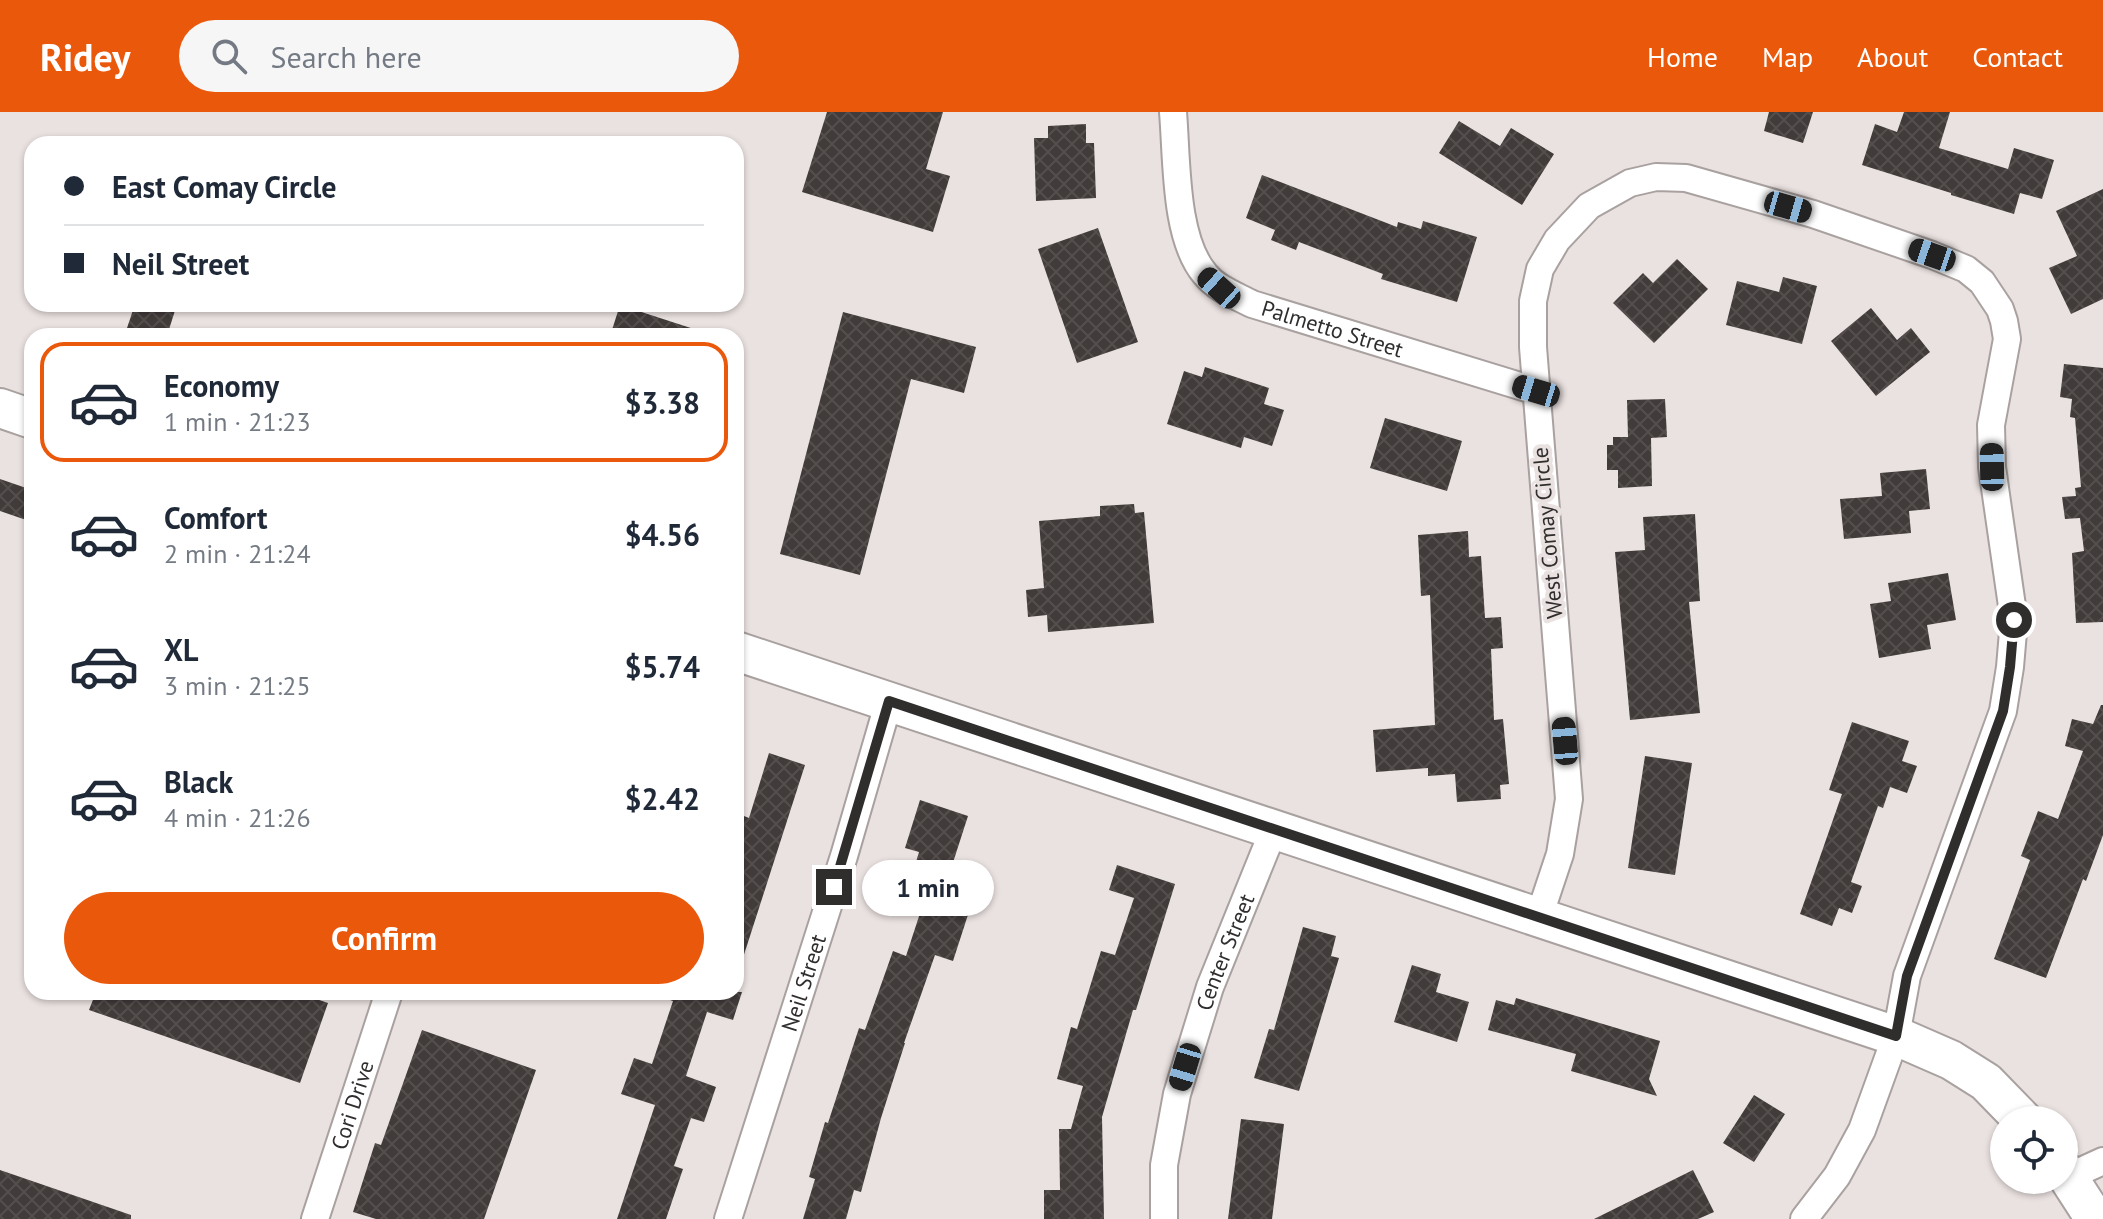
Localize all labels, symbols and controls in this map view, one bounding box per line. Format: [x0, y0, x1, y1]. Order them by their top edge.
search box [179, 20, 739, 92]
text: Ridey [40, 32, 131, 81]
icon: search [207, 34, 251, 78]
text: Search here [271, 37, 422, 76]
text: Home [1647, 38, 1718, 75]
text: Map [1762, 38, 1813, 75]
text: About [1857, 38, 1928, 75]
text: Contact [1972, 38, 2063, 75]
text: East Comay Circle [112, 167, 337, 206]
car [1762, 189, 1814, 225]
car [1905, 236, 1959, 274]
text: Neil Street [112, 244, 249, 283]
car [1193, 263, 1245, 313]
street label: Palmetto Street [1258, 294, 1407, 364]
icon: car [68, 366, 140, 438]
text: Economy [164, 366, 279, 405]
car [1510, 373, 1562, 409]
text: $3.38 [625, 383, 700, 422]
text: 1 min · 21:23 [164, 405, 311, 438]
car [1980, 443, 2004, 491]
street label: West Comay Circle [1526, 446, 1568, 620]
icon: car [68, 498, 140, 570]
text: Comfort [164, 498, 267, 537]
text: $4.56 [625, 515, 700, 554]
text: 2 min · 21:24 [164, 537, 311, 570]
route start [1996, 602, 2032, 638]
icon: car [68, 630, 140, 702]
text: XL [164, 630, 198, 669]
text: $5.74 [625, 647, 700, 686]
text: 3 min · 21:25 [164, 669, 311, 702]
car [1551, 716, 1579, 766]
icon: car [68, 762, 140, 834]
text: Black [164, 762, 233, 801]
text: $2.42 [625, 779, 700, 818]
text: 4 min · 21:26 [164, 801, 311, 834]
callout: 1 min [862, 859, 994, 915]
route end [816, 869, 852, 905]
text: 1 min [896, 871, 960, 904]
street label: Center Street [1190, 889, 1260, 1014]
button: Confirm [64, 892, 704, 984]
street label: Neil Street [775, 930, 832, 1035]
car [1167, 1041, 1203, 1093]
street label: Cori Drive [325, 1057, 380, 1153]
map controls [1990, 1106, 2078, 1194]
button: locate [1990, 1106, 2078, 1194]

